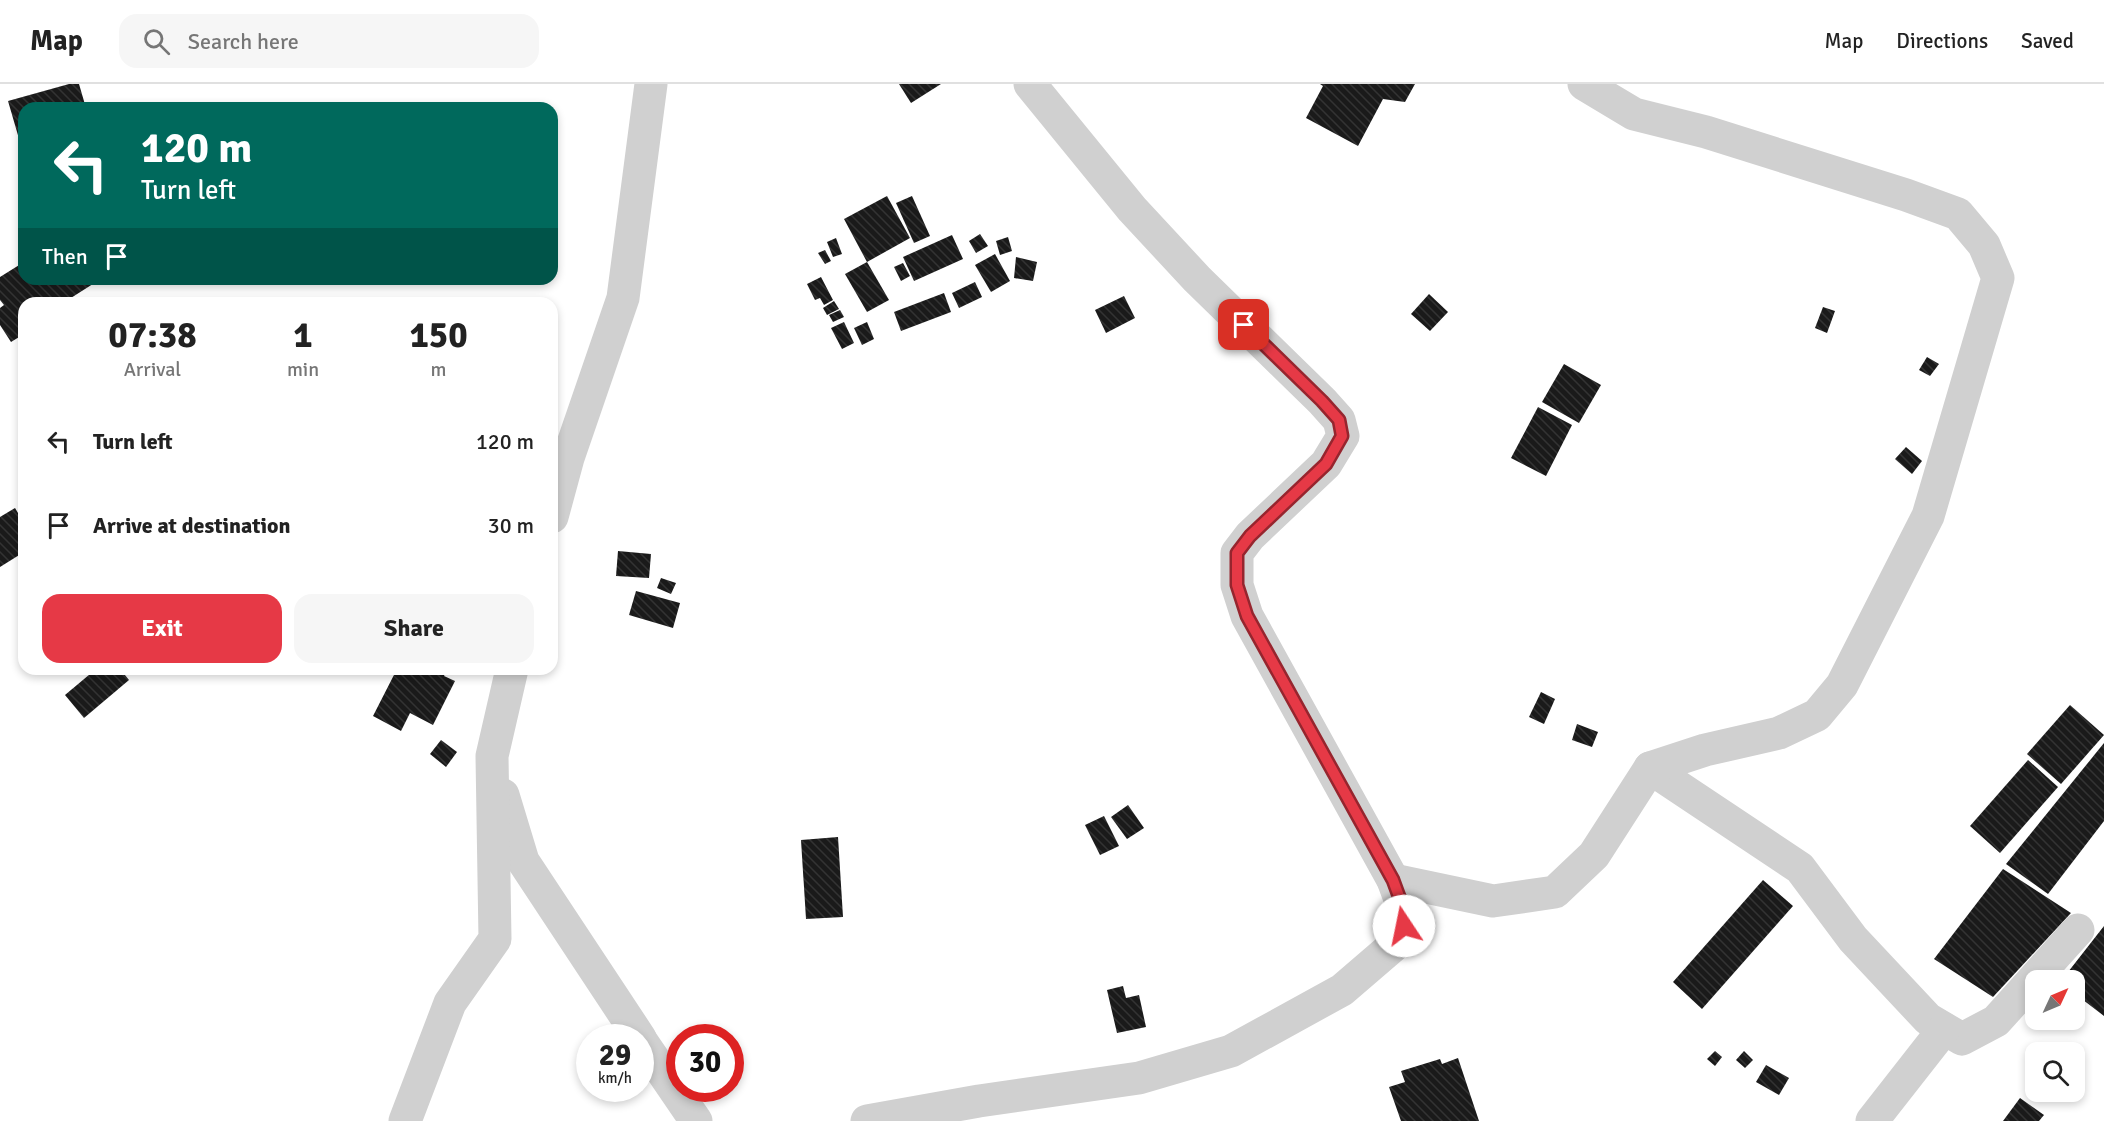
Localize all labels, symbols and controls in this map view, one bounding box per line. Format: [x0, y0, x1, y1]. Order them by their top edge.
search box [119, 14, 539, 68]
text: Map [30, 24, 83, 58]
icon: search [140, 25, 173, 58]
text: Search here [188, 28, 299, 55]
text: Map [1825, 28, 1863, 54]
text: Directions [1896, 28, 1988, 54]
text: Saved [2021, 28, 2074, 54]
text: 120 m [141, 123, 252, 174]
icon: left [42, 126, 120, 204]
text: Turn left [141, 174, 236, 207]
icon: arrive [100, 240, 133, 273]
text: Then [42, 243, 88, 270]
pin [1218, 299, 1269, 350]
icon: arrive [1227, 308, 1260, 341]
text: 07:38 [108, 313, 197, 358]
text: 1 [293, 313, 313, 358]
text: 150 [409, 313, 468, 358]
text: Arrival [124, 357, 181, 382]
text: min [287, 357, 319, 382]
text: m [431, 357, 447, 382]
icon: left [42, 425, 75, 458]
text: Turn left [93, 428, 173, 455]
text: 120 m [476, 428, 534, 455]
icon: arrive [42, 509, 75, 542]
text: Arrive at destination [93, 512, 290, 539]
text: 30 m [488, 512, 534, 539]
button: Exit [42, 594, 282, 663]
button: Share [294, 594, 534, 663]
position arrow [1372, 894, 1436, 958]
north arrow [2025, 970, 2085, 1030]
map controls [2025, 970, 2085, 1102]
speed limit sign: 30 [666, 1024, 744, 1102]
text: 29 [599, 1037, 631, 1074]
button: search [2025, 1042, 2085, 1102]
text: km/h [598, 1069, 632, 1087]

